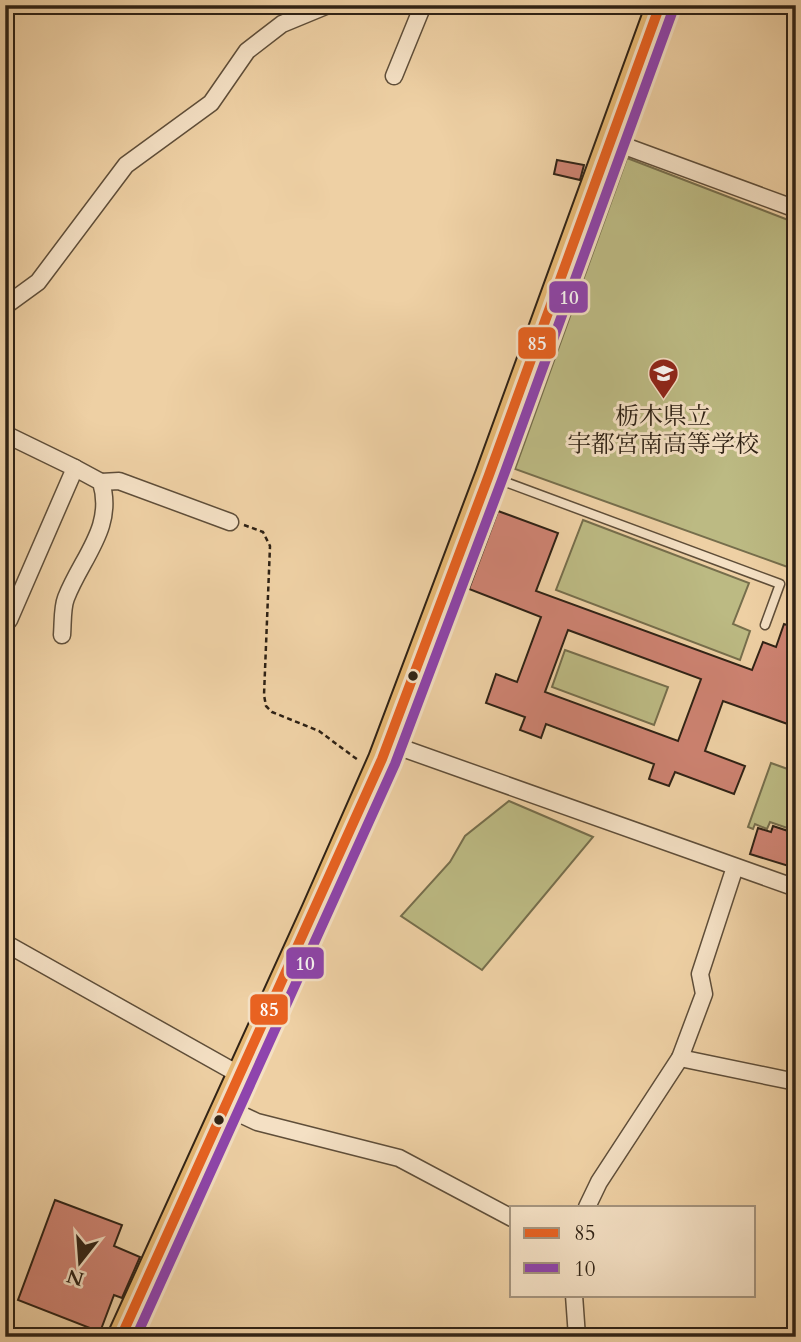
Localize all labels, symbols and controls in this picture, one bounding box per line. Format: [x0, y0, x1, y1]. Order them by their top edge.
line badge: 10 [548, 280, 589, 314]
text: 10 [559, 285, 579, 311]
line badge: 85 [517, 326, 557, 360]
text: 85 [527, 331, 547, 357]
school or university icon: 栃木県立 宇都宮南高等学校 [646, 357, 680, 401]
place label: 栃木県立 宇都宮南高等学校 [567, 400, 759, 461]
unlabelled marker [406, 669, 420, 683]
line badge: 10 [285, 946, 325, 980]
text: 10 [295, 951, 315, 977]
line badge: 85 [249, 993, 289, 1026]
text: 85 [259, 997, 279, 1023]
unlabelled marker [212, 1113, 226, 1127]
legend [510, 1206, 756, 1296]
text: 85 [574, 1219, 596, 1248]
north arrow [46, 1226, 116, 1296]
text: 10 [574, 1255, 596, 1284]
text: N [63, 1262, 87, 1292]

